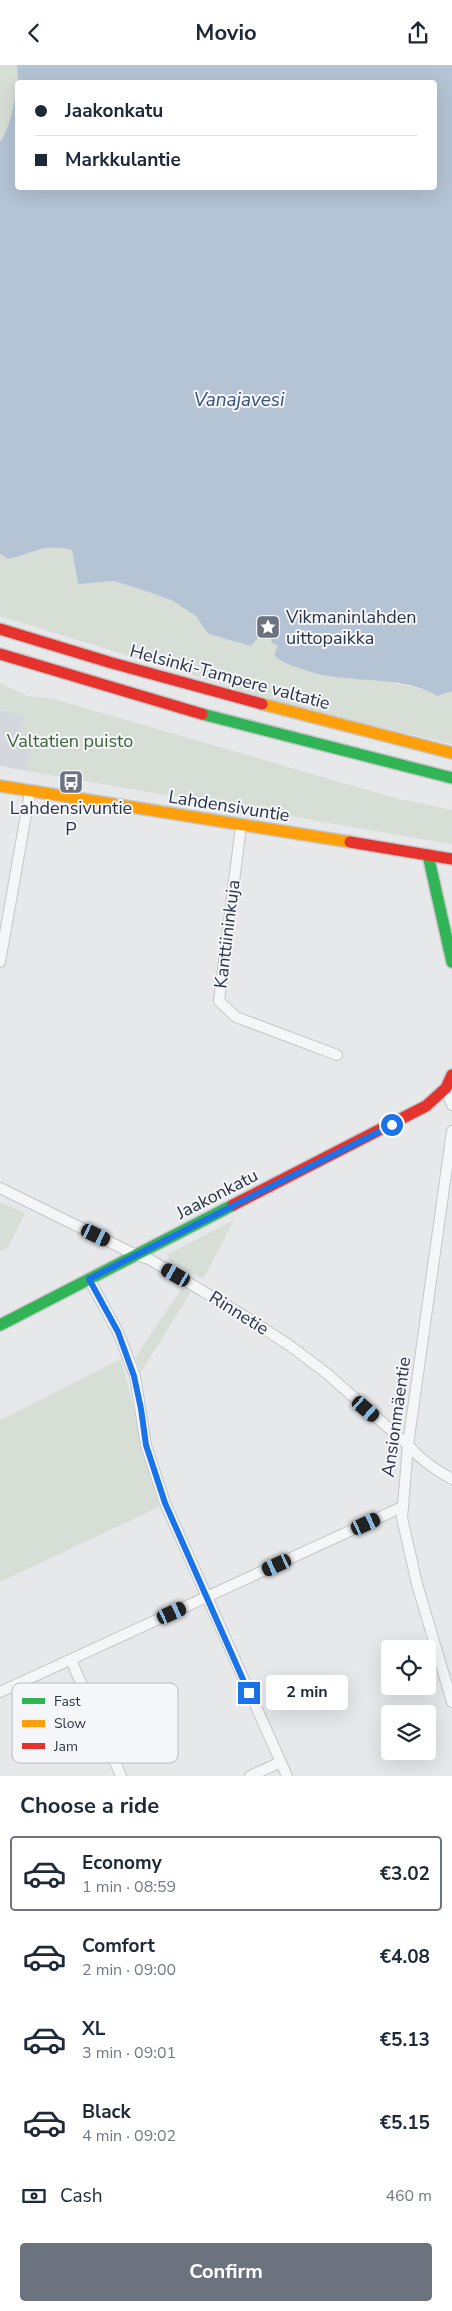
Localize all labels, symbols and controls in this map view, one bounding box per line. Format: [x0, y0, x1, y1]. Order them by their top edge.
text: Movio [195, 18, 257, 48]
icon: back [20, 19, 48, 47]
icon: share [404, 19, 432, 47]
text: Jaakonkatu [65, 98, 163, 124]
text: Markkulantie [65, 147, 181, 173]
water label: Vanajavesi [194, 387, 285, 413]
place label: Vikmaninlahden uittopaikka [285, 605, 417, 650]
place icon: Vikmaninlahden uittopaikka [255, 614, 281, 640]
street label: Helsinki-Tampere valtatie [127, 639, 333, 715]
park label: Valtatien puisto [6, 729, 133, 753]
bus stop icon: Lahdensivuntie P [58, 769, 84, 795]
street label: Lahdensivuntie [167, 785, 291, 827]
place label: Lahdensivuntie P [10, 796, 132, 841]
street label: Kanttiininkuja [208, 878, 246, 990]
route start [381, 1114, 403, 1136]
street label: Jaakonkatu [171, 1163, 262, 1225]
car [79, 1222, 112, 1248]
car [159, 1261, 192, 1289]
street label: Rinnetie [205, 1285, 273, 1341]
street label: Ansionmäentie [376, 1355, 416, 1479]
car [349, 1393, 382, 1425]
car [349, 1511, 382, 1537]
car [260, 1552, 293, 1578]
car [155, 1600, 188, 1626]
map controls [381, 1640, 436, 1760]
button: locate [381, 1640, 436, 1695]
callout: 2 min [266, 1675, 349, 1711]
text: 2 min [286, 1681, 328, 1703]
route end [238, 1682, 260, 1704]
legend [12, 1683, 178, 1763]
text: Fast [54, 1692, 80, 1711]
button: layers [381, 1705, 436, 1760]
text: Slow [54, 1714, 86, 1733]
text: Jam [53, 1737, 78, 1756]
text: Choose a ride [20, 1791, 159, 1821]
text: Economy [82, 1850, 162, 1876]
icon: car [22, 1851, 67, 1896]
text: €3.02 [380, 1861, 430, 1887]
text: 1 min · 08:59 [82, 1876, 176, 1898]
text: Comfort [82, 1933, 155, 1959]
icon: car [22, 1934, 67, 1979]
text: €4.08 [380, 1944, 430, 1970]
text: 2 min · 09:00 [82, 1959, 176, 1981]
text: XL [82, 2016, 105, 2042]
icon: car [22, 2017, 67, 2062]
text: €5.13 [380, 2027, 430, 2053]
text: 3 min · 09:01 [82, 2042, 176, 2064]
text: Black [82, 2099, 131, 2125]
icon: car [22, 2100, 67, 2145]
text: €5.15 [380, 2110, 430, 2136]
text: 4 min · 09:02 [82, 2125, 176, 2147]
icon: cash [20, 2182, 48, 2210]
text: Cash [60, 2183, 102, 2209]
text: 460 m [385, 2185, 432, 2207]
button: Confirm [20, 2243, 432, 2301]

